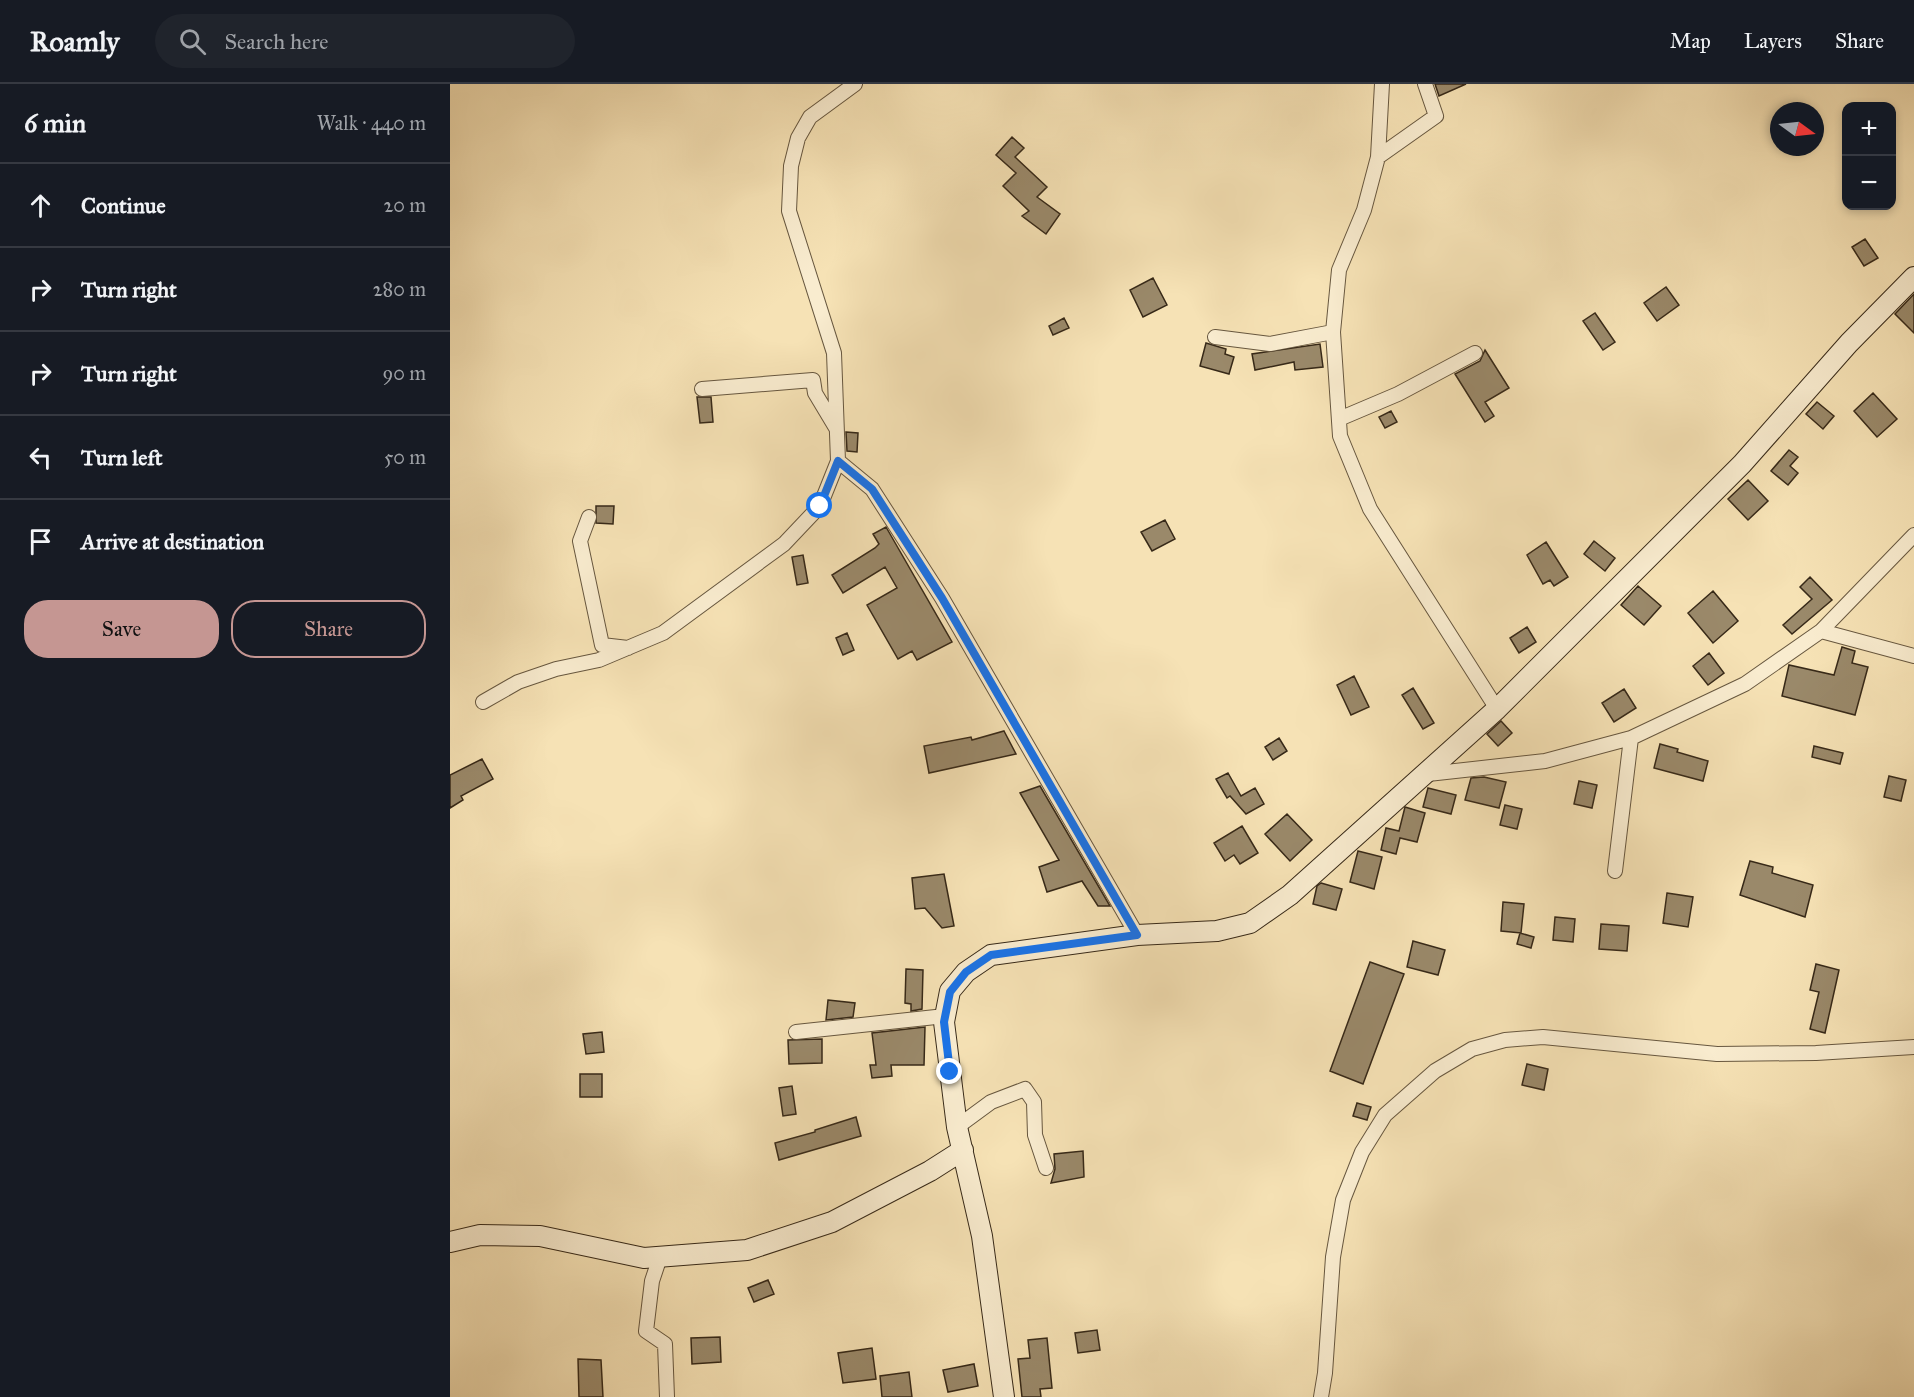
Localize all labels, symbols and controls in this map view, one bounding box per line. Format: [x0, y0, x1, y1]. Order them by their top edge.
search box [155, 14, 575, 68]
text: Roamly [30, 24, 119, 59]
icon: search [176, 25, 209, 58]
text: Search here [224, 28, 328, 55]
text: Map [1670, 28, 1711, 54]
text: Layers [1744, 28, 1802, 54]
text: Share [1835, 28, 1884, 54]
north arrow [1770, 102, 1824, 156]
map controls [1842, 102, 1896, 210]
button: + [1842, 102, 1896, 156]
text: 6 min [24, 107, 86, 139]
text: Walk · 440 m [317, 111, 426, 135]
button: − [1842, 156, 1896, 210]
icon: ahead [24, 189, 57, 222]
text: Continue [81, 192, 166, 219]
text: 20 m [383, 193, 426, 217]
icon: right [24, 273, 57, 306]
text: Turn right [81, 276, 177, 303]
text: 280 m [373, 277, 426, 301]
icon: right [24, 357, 57, 390]
text: Turn right [81, 360, 177, 387]
text: 90 m [383, 361, 426, 385]
icon: left [24, 441, 57, 474]
text: Turn left [81, 444, 163, 471]
text: 50 m [384, 445, 426, 469]
route start [806, 492, 832, 518]
icon: arrive [24, 525, 57, 558]
text: Arrive at destination [81, 528, 264, 555]
button: Save [24, 600, 219, 658]
button: Share [231, 600, 426, 658]
route end [936, 1058, 962, 1084]

